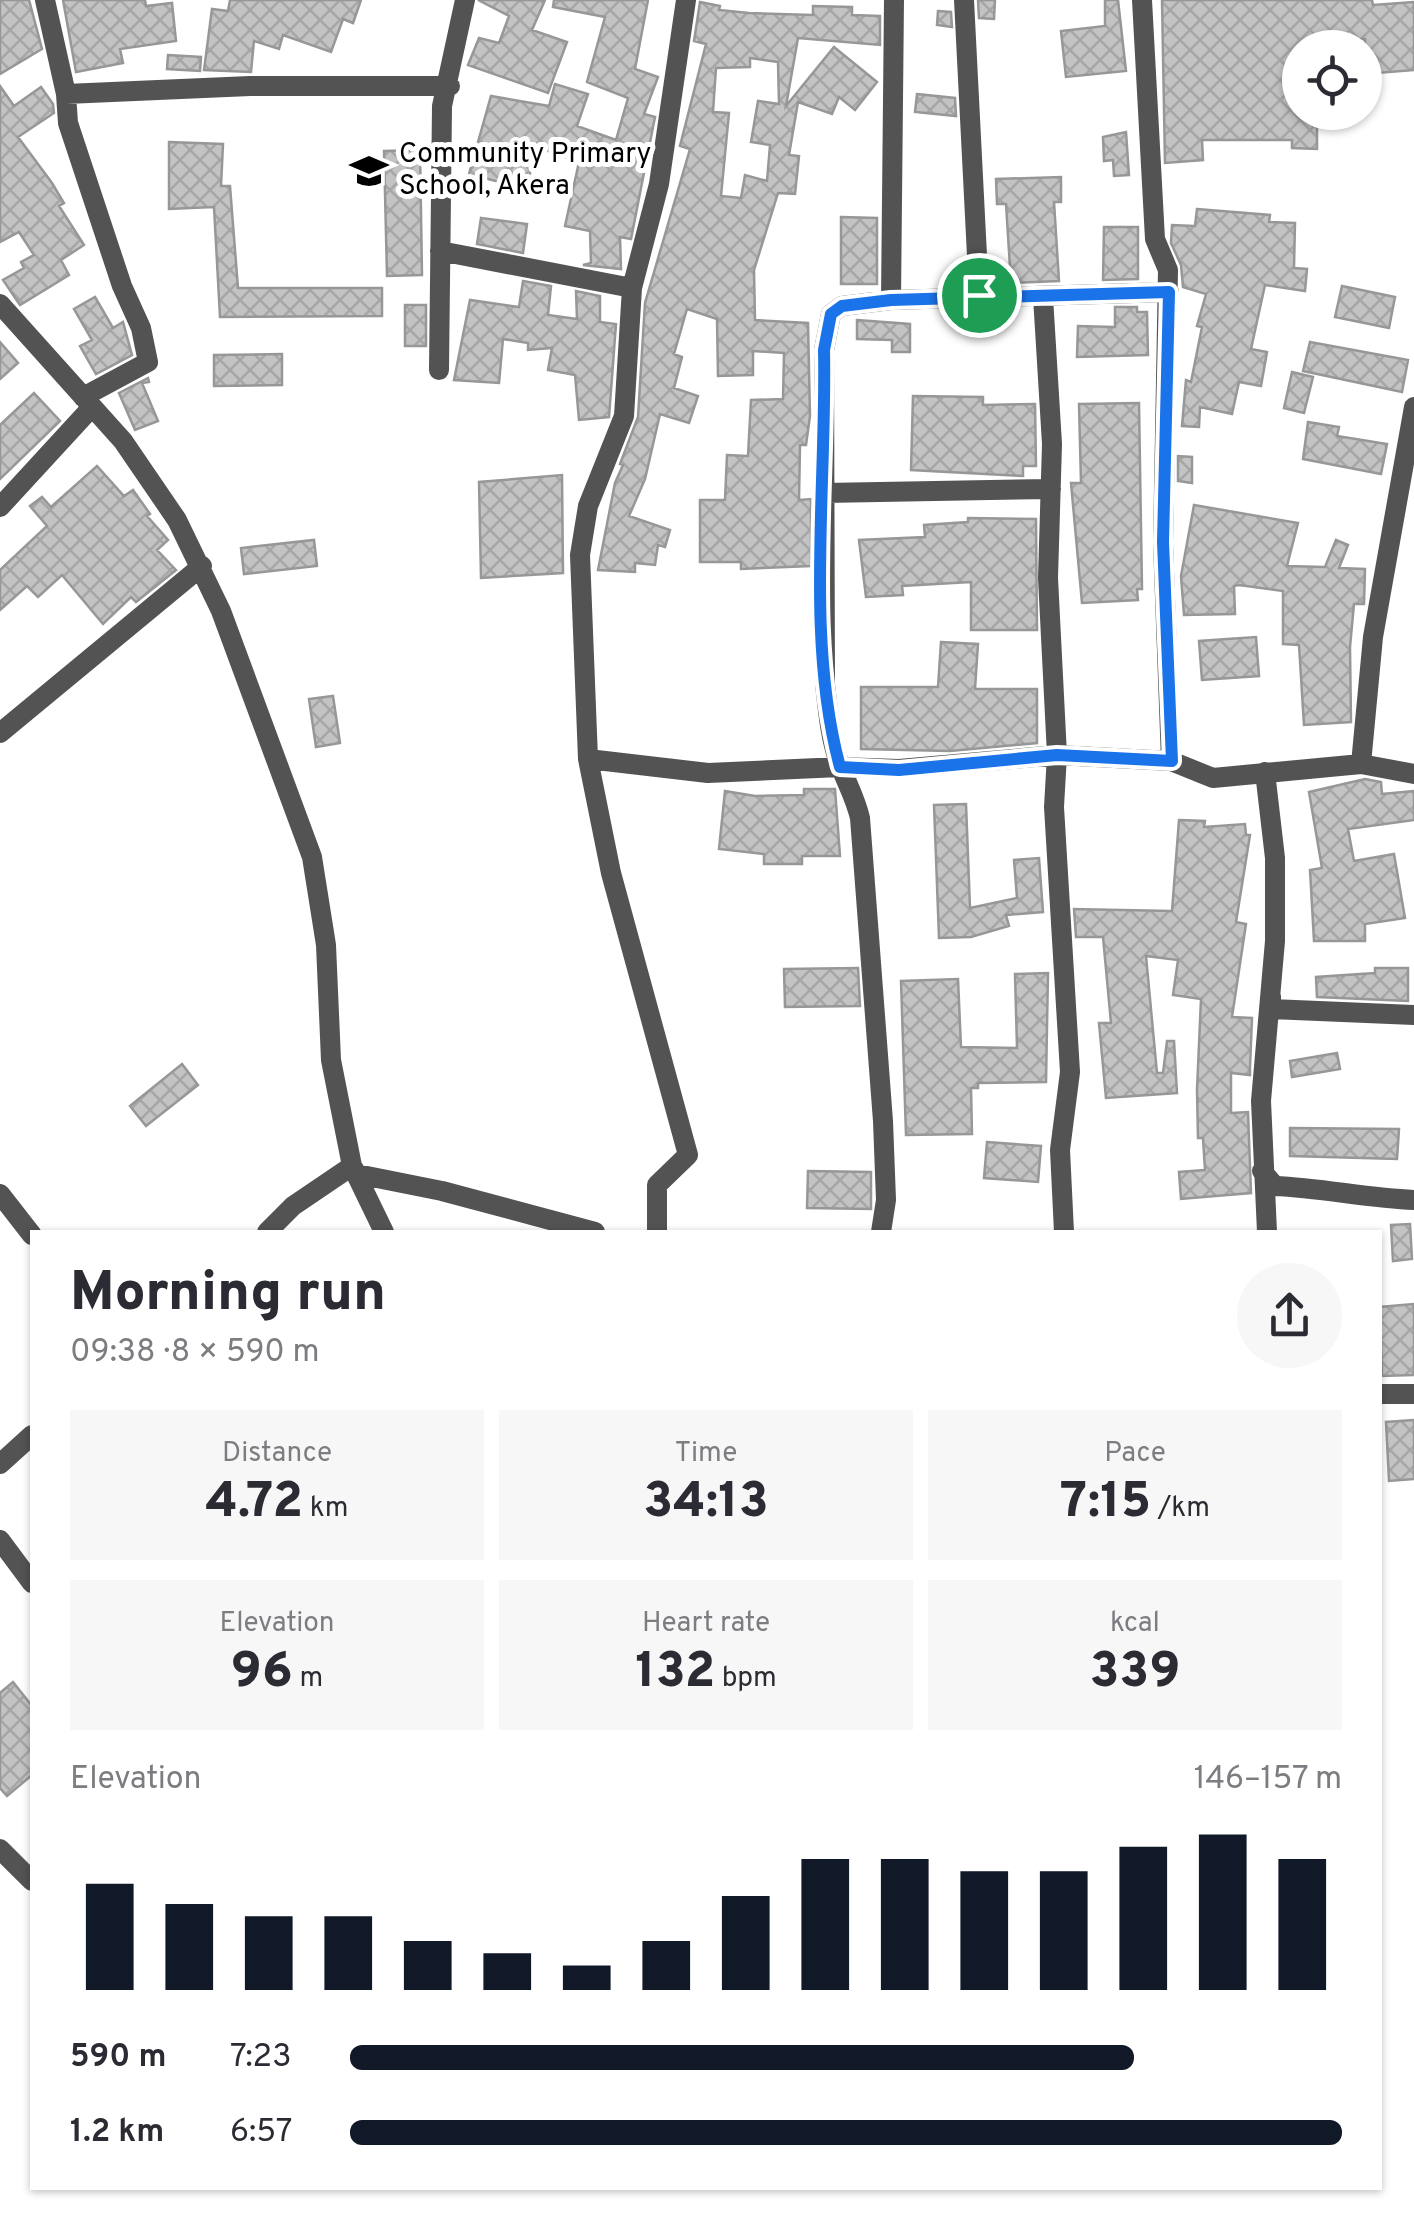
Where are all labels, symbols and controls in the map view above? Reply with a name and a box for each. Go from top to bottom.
map controls [1282,30,1382,130]
button: locate [1282,30,1382,130]
place label: Community Primary School, Akera [399,137,651,205]
school or university icon: Community Primary School, Akera [348,150,390,192]
pin [937,253,1022,338]
icon: arrive [952,268,1007,323]
text: Morning run [70,1260,386,1330]
button: share [1237,1263,1342,1368]
text: 09:38 · 8 × 590 m [70,1333,320,1373]
text: Distance [222,1436,332,1472]
text: Time [675,1436,737,1472]
text: Pace [1104,1436,1166,1472]
text: 4.72 [205,1472,303,1535]
text: 34:13 [643,1472,769,1535]
text: 7:15 [1060,1472,1151,1535]
text: km [303,1491,349,1527]
text: /km [1151,1491,1210,1527]
text: Elevation [219,1606,335,1642]
text: Heart rate [642,1606,770,1642]
text: kcal [1110,1606,1160,1642]
text: 96 [231,1642,293,1705]
text: 132 [635,1642,715,1705]
text: 339 [1089,1642,1181,1705]
text: m [293,1661,323,1697]
text: bpm [715,1661,777,1697]
text: Elevation [70,1760,202,1800]
text: 146–157 m [1194,1760,1342,1800]
text: 590 m [70,2038,166,2078]
text: 7:23 [230,2038,291,2078]
text: 1.2 km [70,2113,164,2153]
text: 6:57 [230,2113,293,2153]

